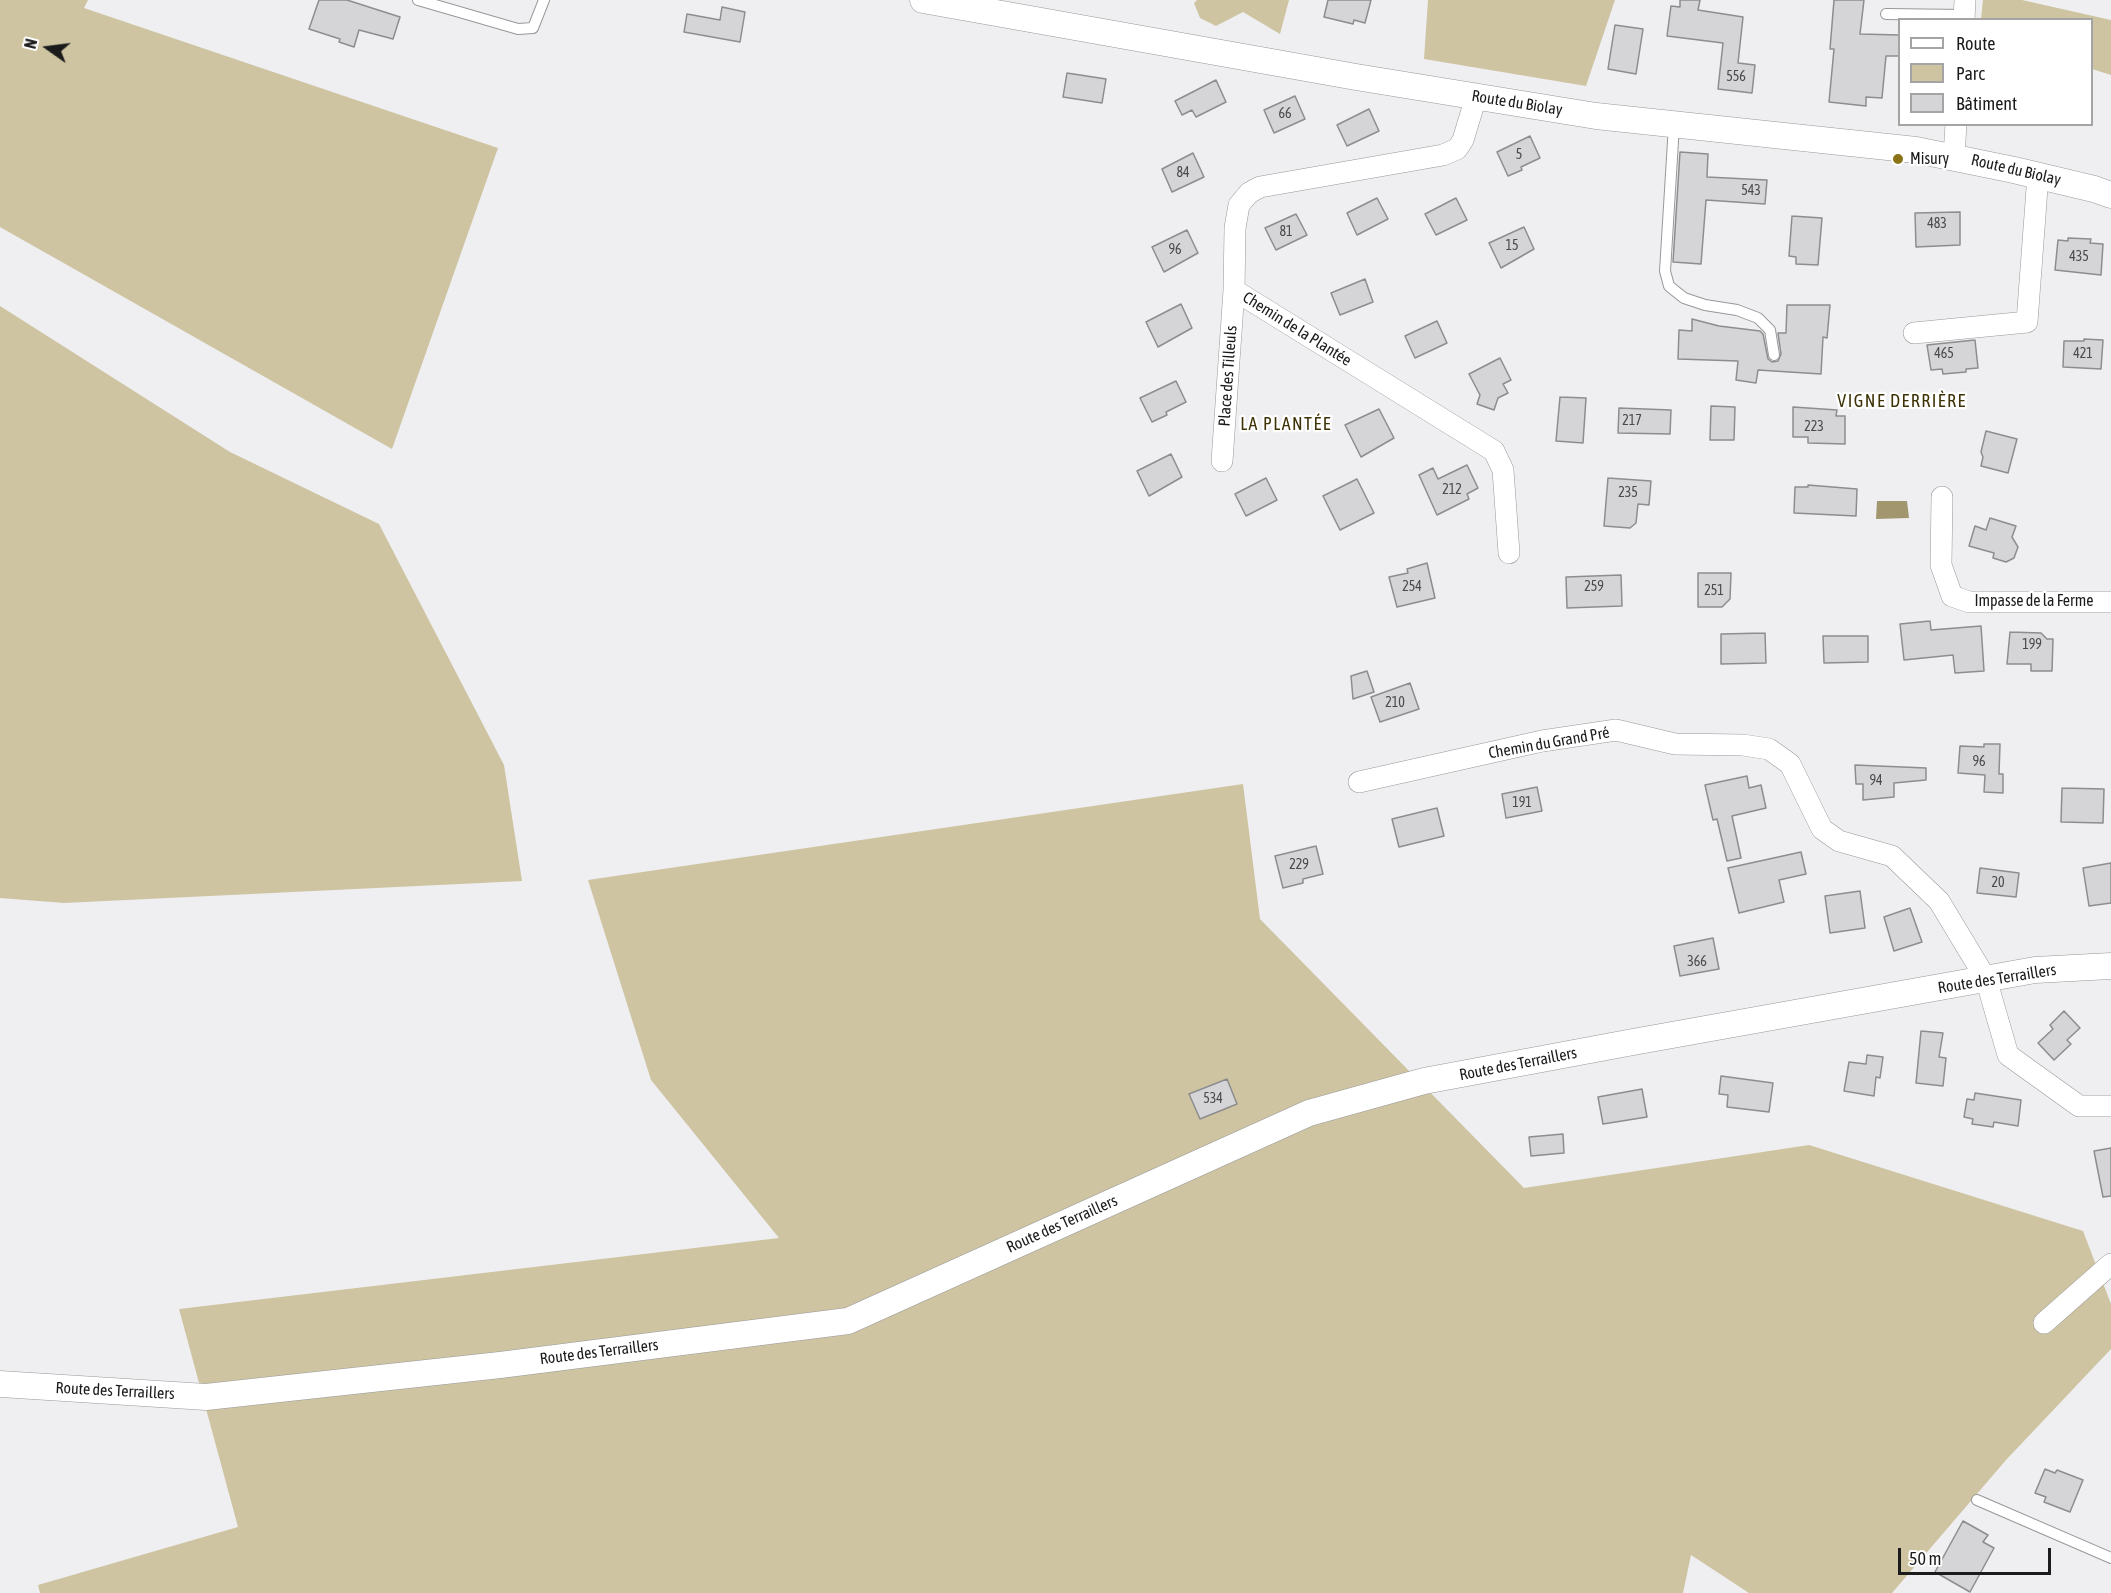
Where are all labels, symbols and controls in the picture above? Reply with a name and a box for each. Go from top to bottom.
north arrow [18,18,78,78]
legend [1898,18,2093,126]
text: Route [1956,33,1995,54]
text: N [21,37,40,50]
text: Parc [1956,63,1985,84]
house number: 556 [1726,69,1746,85]
street label: Route du Biolay [1470,86,1564,120]
text: Bâtiment [1956,93,2017,114]
house number: 66 [1278,106,1292,122]
house number: 5 [1516,147,1522,163]
place label: Misury [1910,149,1949,169]
street label: Route du Biolay [1969,150,2063,190]
marker: Misury [1891,152,1905,166]
house number: 84 [1176,165,1190,181]
house number: 543 [1741,183,1761,199]
house number: 483 [1927,216,1947,232]
house number: 81 [1279,224,1293,240]
house number: 15 [1505,238,1519,254]
house number: 96 [1168,242,1182,258]
house number: 435 [2069,249,2089,265]
street label: Chemin de la Plantée [1239,288,1355,370]
street label: Place des Tilleuls [1215,325,1241,427]
house number: 465 [1934,346,1954,362]
house number: 421 [2073,346,2093,362]
district label: VIGNE DERRIÈRE [1837,390,1967,412]
district label: LA PLANTÉE [1240,413,1332,435]
house number: 217 [1622,413,1642,429]
house number: 223 [1804,419,1824,435]
house number: 212 [1442,482,1462,498]
house number: 235 [1618,485,1638,501]
house number: 254 [1402,579,1422,595]
house number: 259 [1584,579,1604,595]
house number: 251 [1704,583,1724,599]
street label: Impasse de la Ferme [1974,591,2094,611]
house number: 199 [2022,637,2042,653]
house number: 210 [1385,695,1405,711]
street label: Chemin du Grand Pré [1487,723,1611,763]
house number: 96 [1972,754,1986,770]
house number: 94 [1869,773,1883,789]
house number: 191 [1512,795,1532,811]
house number: 229 [1289,857,1309,873]
house number: 20 [1991,875,2005,891]
house number: 366 [1687,954,1707,970]
street label: Route des Terraillers [1937,960,2057,998]
street label: Route des Terraillers [1458,1043,1578,1085]
house number: 534 [1203,1091,1223,1107]
street label: Route des Terraillers [1004,1191,1120,1257]
street label: Route des Terraillers [539,1335,659,1369]
street label: Route des Terraillers [55,1378,175,1404]
scale bar [1901,1536,2054,1574]
text: 50 m [1909,1548,1941,1569]

